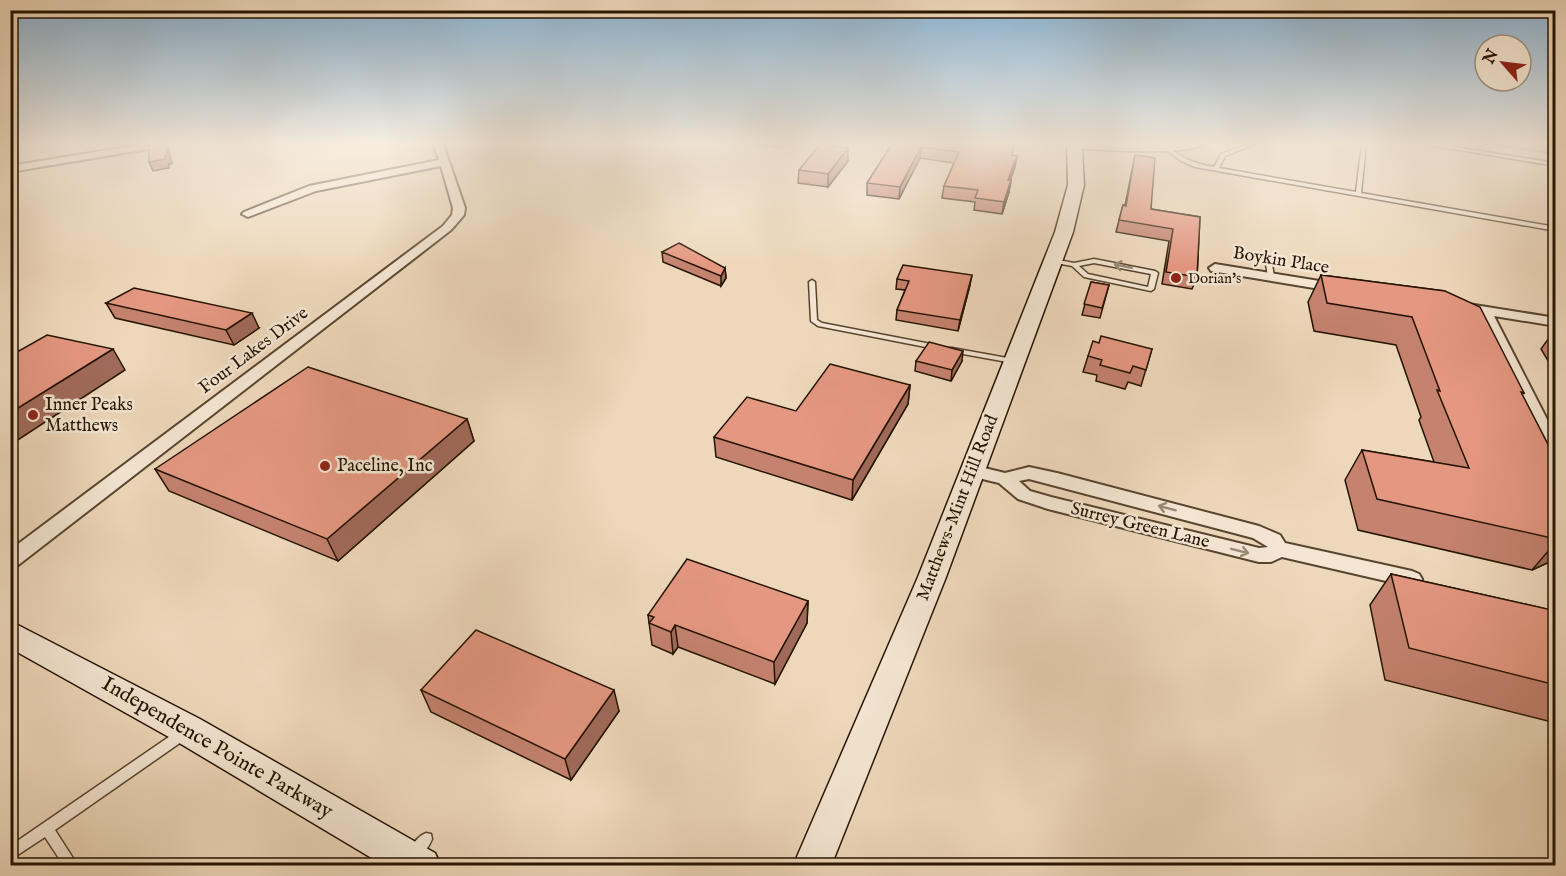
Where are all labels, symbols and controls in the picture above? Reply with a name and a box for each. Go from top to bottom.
north arrow [1473,33,1533,93]
text: N [1479,46,1504,69]
street label: Boykin Place [1231,242,1331,280]
one-way arrow [1114,261,1133,272]
place label: Dorian's [1188,269,1241,288]
marker: Dorian's [1169,271,1183,285]
street label: Four Lakes Drive [195,302,313,400]
place label: Inner Peaks Matthews [45,394,133,438]
marker: Inner Peaks Matthews [26,408,40,422]
street label: Matthews-Mint Hill Road [912,411,1004,604]
place label: Paceline, Inc [337,455,433,478]
marker: Paceline, Inc [318,459,332,473]
street label: Surrey Green Lane [1068,498,1212,554]
one-way arrow [1158,502,1177,514]
one-way arrow [1230,545,1249,557]
street label: Independence Pointe Parkway [97,671,338,826]

